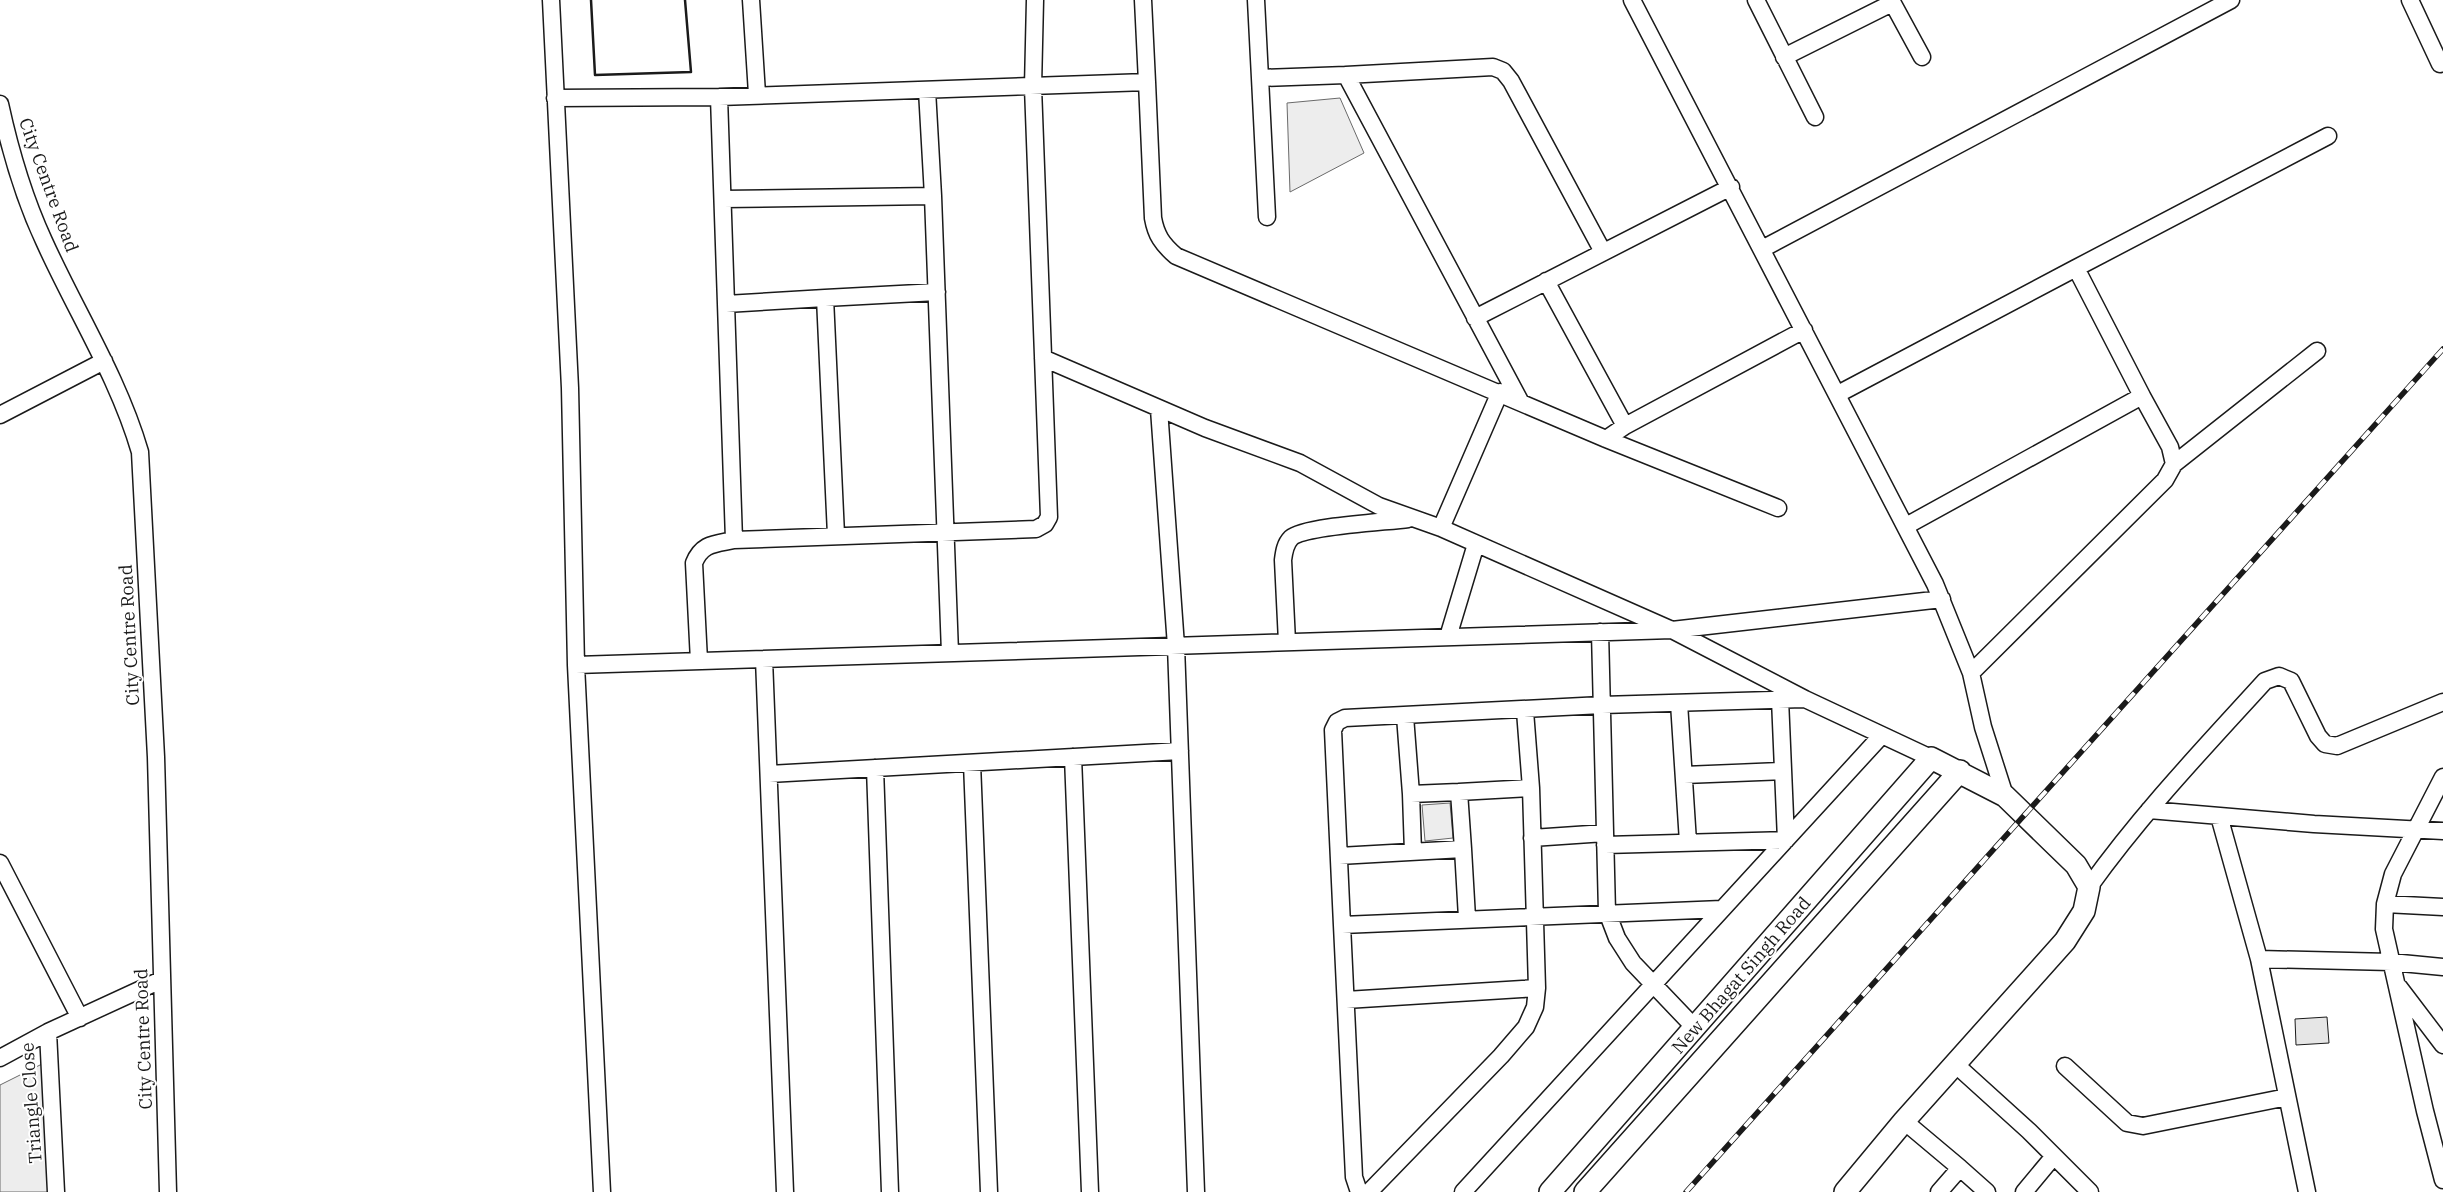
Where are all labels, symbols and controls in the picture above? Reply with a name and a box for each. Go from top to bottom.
street label: City Centre Road [14,115,84,255]
street label: City Centre Road [114,564,144,706]
street label: New Bhagat Singh Road [1667,892,1816,1058]
street label: City Centre Road [129,968,157,1110]
street label: Triangle Close [15,1042,47,1164]

